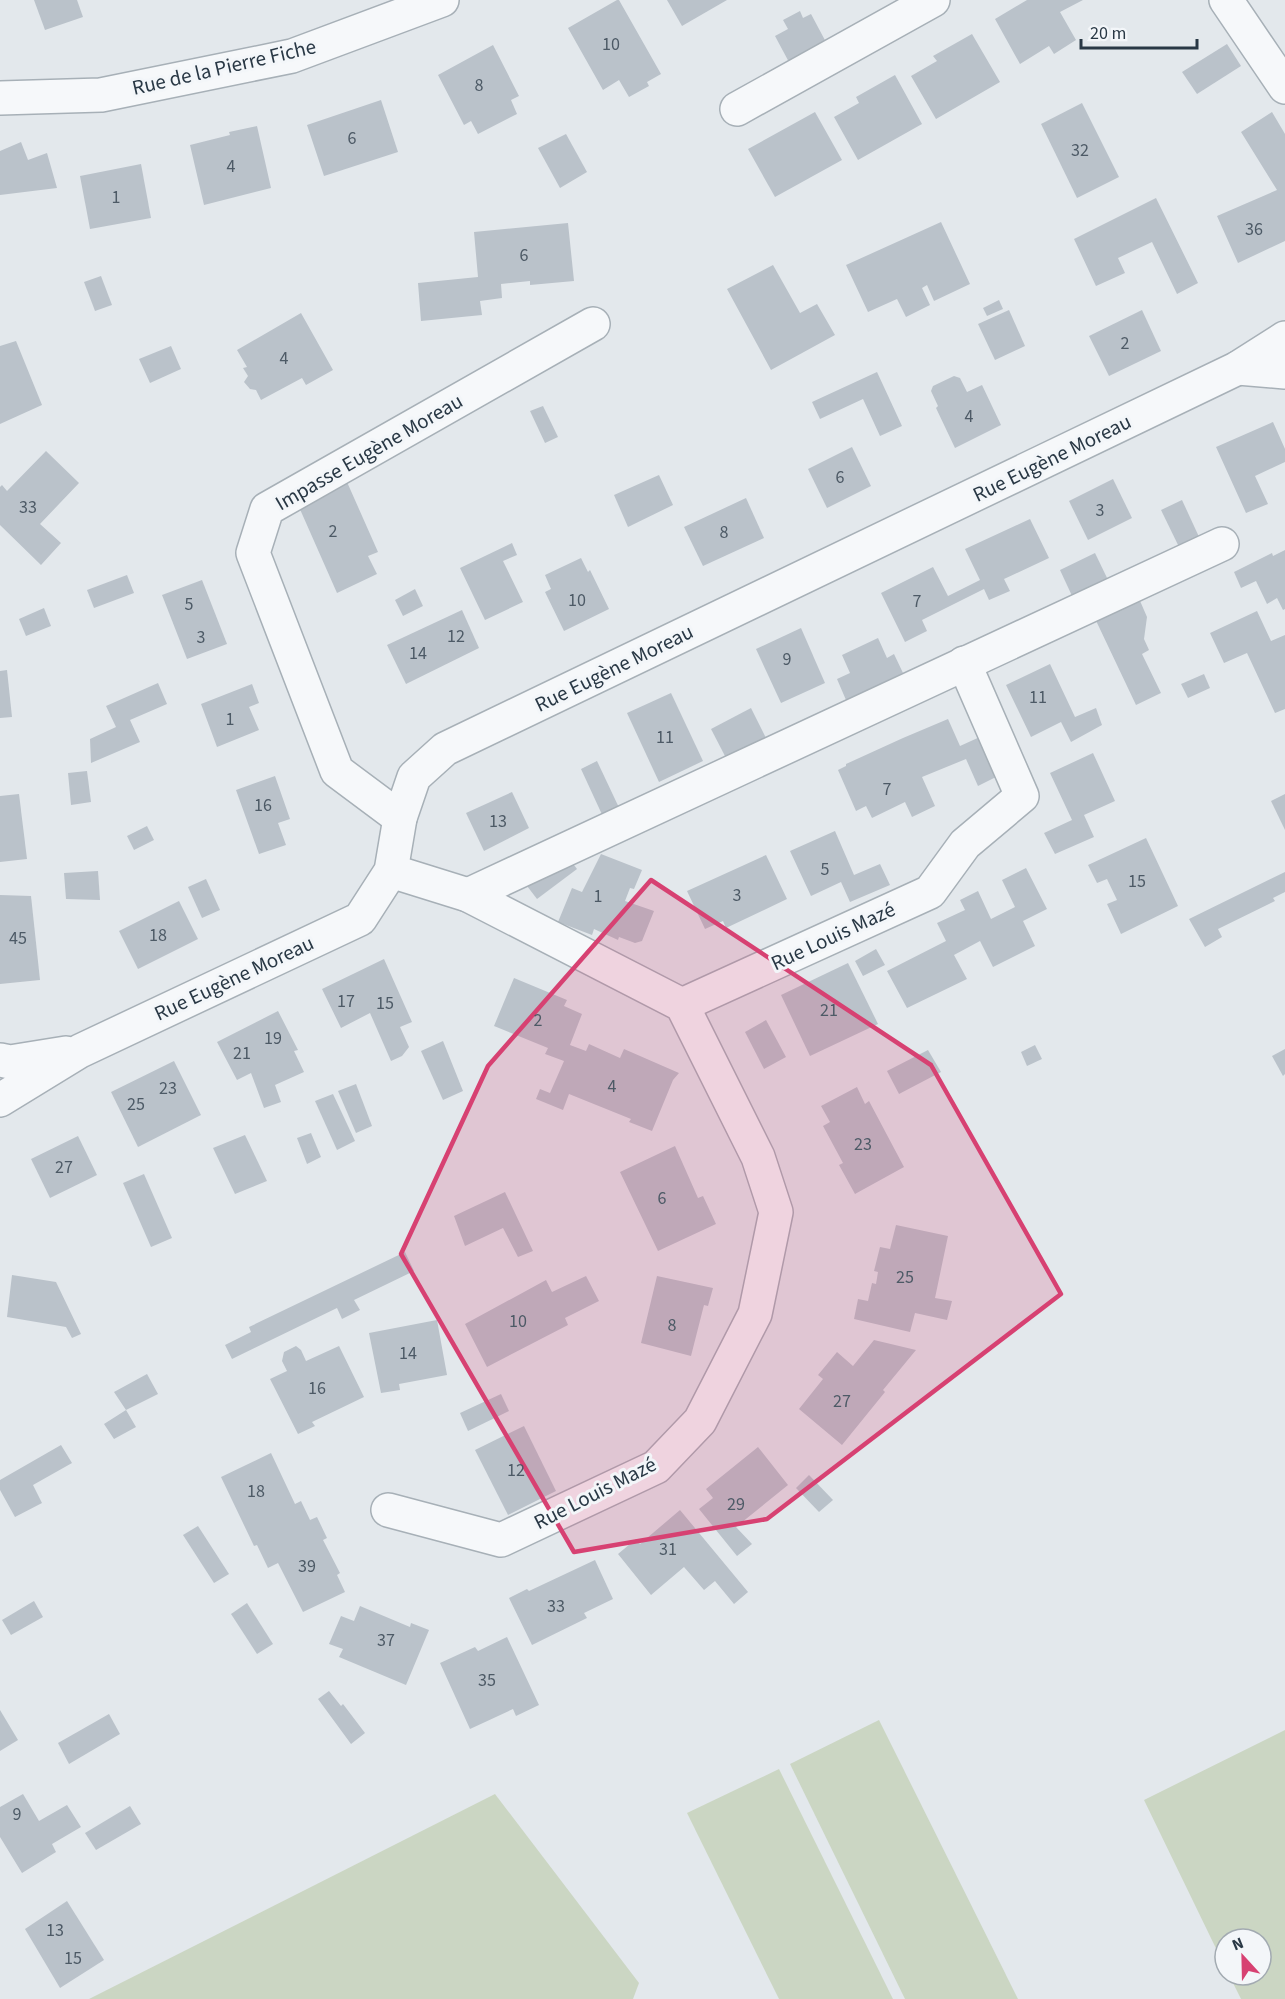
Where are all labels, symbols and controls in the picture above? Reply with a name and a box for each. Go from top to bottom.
scale bar [1081,12,1196,50]
text: 20 m [1090,21,1126,46]
street label: Rue de la Pierre Fiche [129,31,319,103]
house number: 10 [602,32,620,57]
house number: 8 [475,73,484,98]
house number: 6 [348,126,357,151]
house number: 32 [1071,138,1089,163]
house number: 4 [227,154,236,179]
house number: 1 [112,185,120,210]
house number: 36 [1245,217,1263,242]
house number: 6 [520,243,529,268]
house number: 2 [1121,331,1130,356]
house number: 4 [280,346,289,371]
street label: Impasse Eugène Moreau [270,386,468,518]
house number: 4 [965,404,974,429]
street label: Rue Eugène Moreau [968,407,1136,509]
house number: 6 [836,465,845,490]
house number: 33 [19,495,37,520]
house number: 3 [1096,498,1105,523]
house number: 2 [329,519,338,544]
house number: 8 [720,520,729,545]
house number: 10 [568,588,586,613]
house number: 7 [913,589,922,614]
house number: 5 [185,592,194,617]
street label: Rue Eugène Moreau [530,617,698,719]
house number: 12 [447,624,465,649]
house number: 3 [197,625,206,650]
house number: 14 [409,641,427,666]
house number: 9 [783,647,792,672]
house number: 11 [1029,685,1047,710]
house number: 1 [226,707,234,732]
house number: 11 [656,725,674,750]
house number: 7 [883,777,892,802]
house number: 16 [254,793,272,818]
house number: 13 [489,809,507,834]
house number: 5 [821,857,830,882]
house number: 15 [1128,869,1146,894]
house number: 3 [733,883,742,908]
house number: 1 [594,884,602,909]
street label: Rue Louis Mazé [766,894,900,978]
house number: 18 [149,923,167,948]
house number: 45 [9,926,27,951]
street label: Rue Eugène Moreau [149,928,319,1028]
house number: 17 [337,989,355,1014]
house number: 15 [376,991,394,1016]
house number: 21 [820,998,838,1023]
house number: 2 [534,1008,543,1033]
house number: 19 [264,1026,282,1051]
house number: 21 [233,1041,251,1066]
house number: 4 [608,1074,617,1099]
house number: 23 [159,1076,177,1101]
house number: 25 [127,1092,145,1117]
house number: 23 [854,1132,872,1157]
house number: 27 [55,1155,73,1180]
house number: 6 [658,1186,667,1211]
house number: 25 [896,1265,914,1290]
house number: 10 [509,1309,527,1334]
house number: 8 [668,1313,677,1338]
house number: 14 [399,1341,417,1366]
house number: 16 [308,1376,326,1401]
house number: 27 [833,1389,851,1414]
street label: Rue Louis Mazé [529,1449,661,1537]
house number: 12 [507,1458,525,1483]
house number: 18 [247,1479,265,1504]
house number: 29 [727,1492,745,1517]
house number: 31 [659,1537,677,1562]
house number: 39 [298,1554,316,1579]
house number: 33 [547,1594,565,1619]
house number: 37 [377,1628,395,1653]
house number: 35 [478,1668,496,1693]
house number: 9 [13,1802,22,1827]
house number: 13 [46,1918,64,1943]
north arrow [1213,1927,1273,1987]
text: N [1229,1932,1247,1956]
house number: 15 [64,1946,82,1971]

